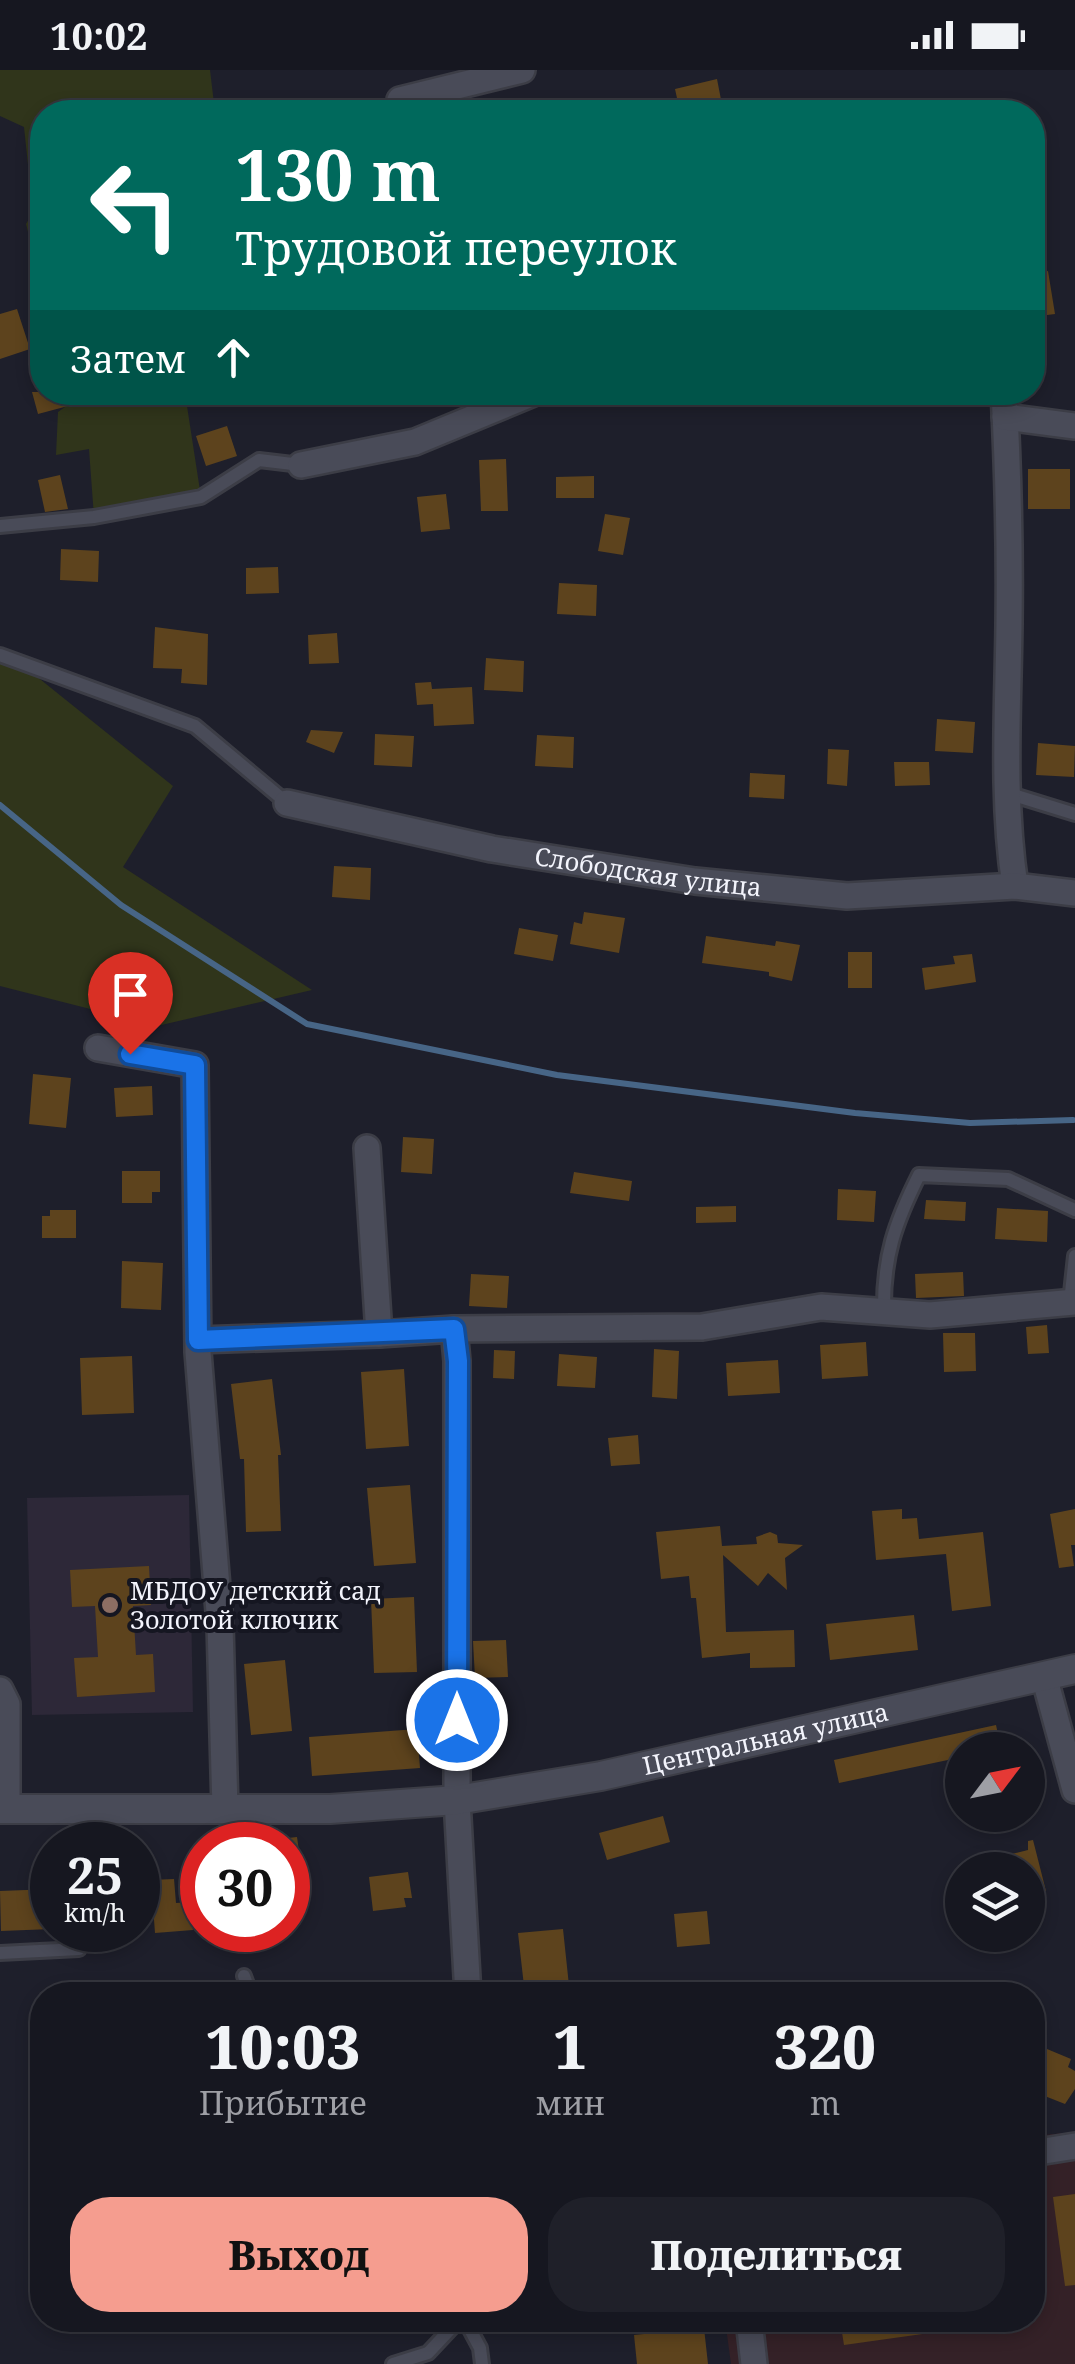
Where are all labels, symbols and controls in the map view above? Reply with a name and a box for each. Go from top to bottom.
text: 10:02 [50,9,147,61]
text: 130 m [235,126,441,222]
icon: left [70,140,200,270]
text: Трудовой переулок [235,217,676,278]
icon: ahead [206,330,261,385]
text: Затем [70,332,186,384]
street label: Слободская улица [532,838,763,903]
pin [88,952,173,1055]
icon: arrive [103,967,158,1022]
place label: МБДОУ детский сад Золотой ключик [130,1573,381,1636]
marker: МБДОУ детский сад Золотой ключик [99,1594,121,1616]
position arrow [405,1668,509,1772]
street label: Центральная улица [639,1694,892,1782]
north arrow [945,1732,1045,1832]
map controls [945,1732,1045,1952]
speed limit sign: 30 [180,1822,310,1952]
text: 25 [67,1841,123,1909]
button: layers [945,1852,1045,1952]
text: km/h [64,1895,126,1929]
text: 10:03 [205,2005,360,2087]
text: 1 [553,2005,587,2087]
text: 320 [774,2005,876,2087]
text: Прибытие [199,2081,367,2124]
text: мин [536,2081,605,2124]
text: m [810,2081,840,2124]
button: Выход [70,2197,528,2312]
button: Поделиться [548,2197,1005,2312]

